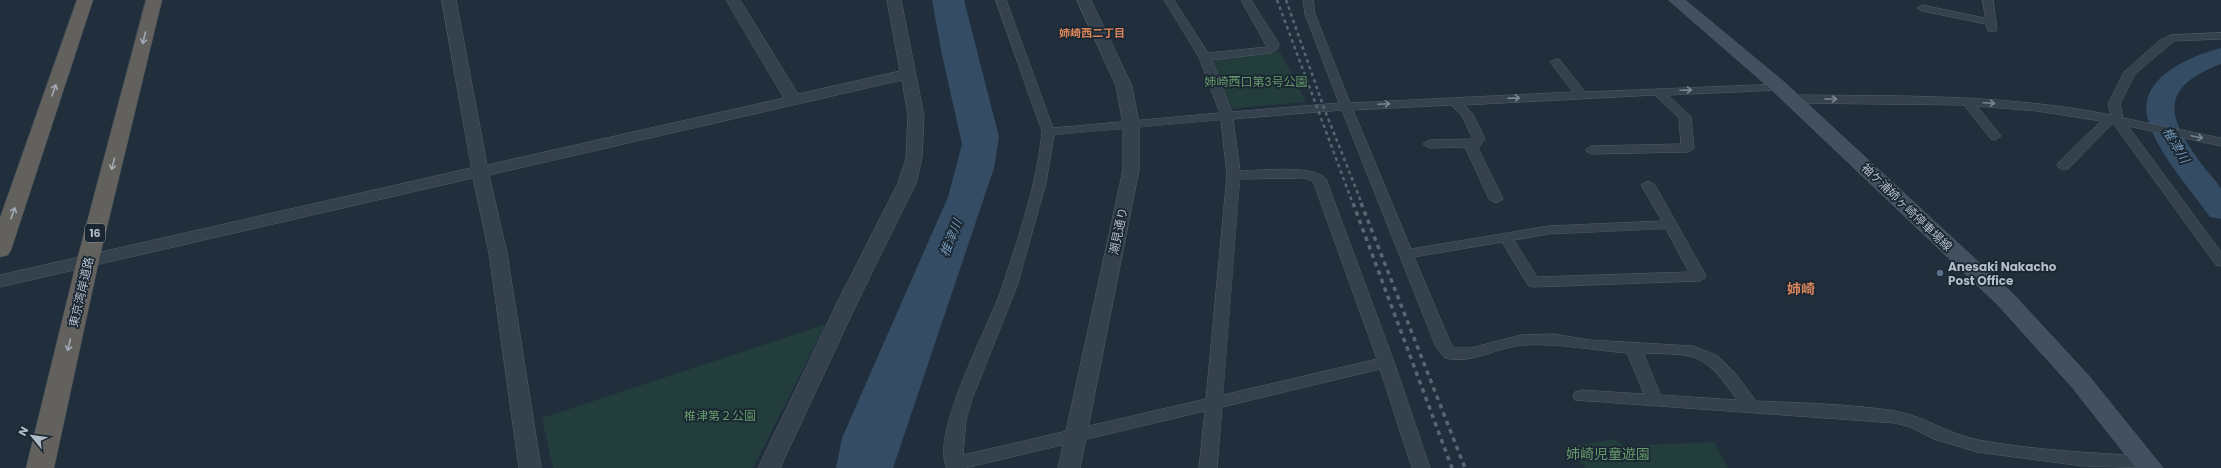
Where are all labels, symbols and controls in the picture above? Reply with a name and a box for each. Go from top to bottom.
district label: 姉崎西二丁目 [1059,25,1125,41]
one-way arrow [140,31,148,44]
park label: 姉崎西口第3号公園 [1204,73,1308,90]
one-way arrow [51,84,59,96]
one-way arrow [1679,86,1692,94]
one-way arrow [1507,95,1520,102]
one-way arrow [1824,95,1837,103]
one-way arrow [1982,100,1995,107]
one-way arrow [1377,101,1390,108]
water label: 椎津川 [2158,123,2195,168]
one-way arrow [2190,134,2203,142]
one-way arrow [108,157,116,170]
street label: 袖ケ浦姉ヶ崎停車場線 [1858,159,1956,255]
street label: 潮見通り [1105,206,1131,256]
one-way arrow [9,207,17,219]
water label: 椎津川 [935,215,968,260]
road number: 16 [85,224,105,242]
street label: 東京湾岸道路 [65,255,97,329]
place label: Anesaki Nakacho Post Office [1948,258,2057,289]
marker: Anesaki Nakacho Post Office [1935,268,1945,278]
district label: 姉崎 [1787,279,1815,299]
one-way arrow [64,338,72,351]
park label: 椎津第２公園 [684,407,756,424]
north arrow [12,416,52,456]
text: N [14,424,32,439]
park label: 姉崎児童遊園 [1566,444,1650,464]

